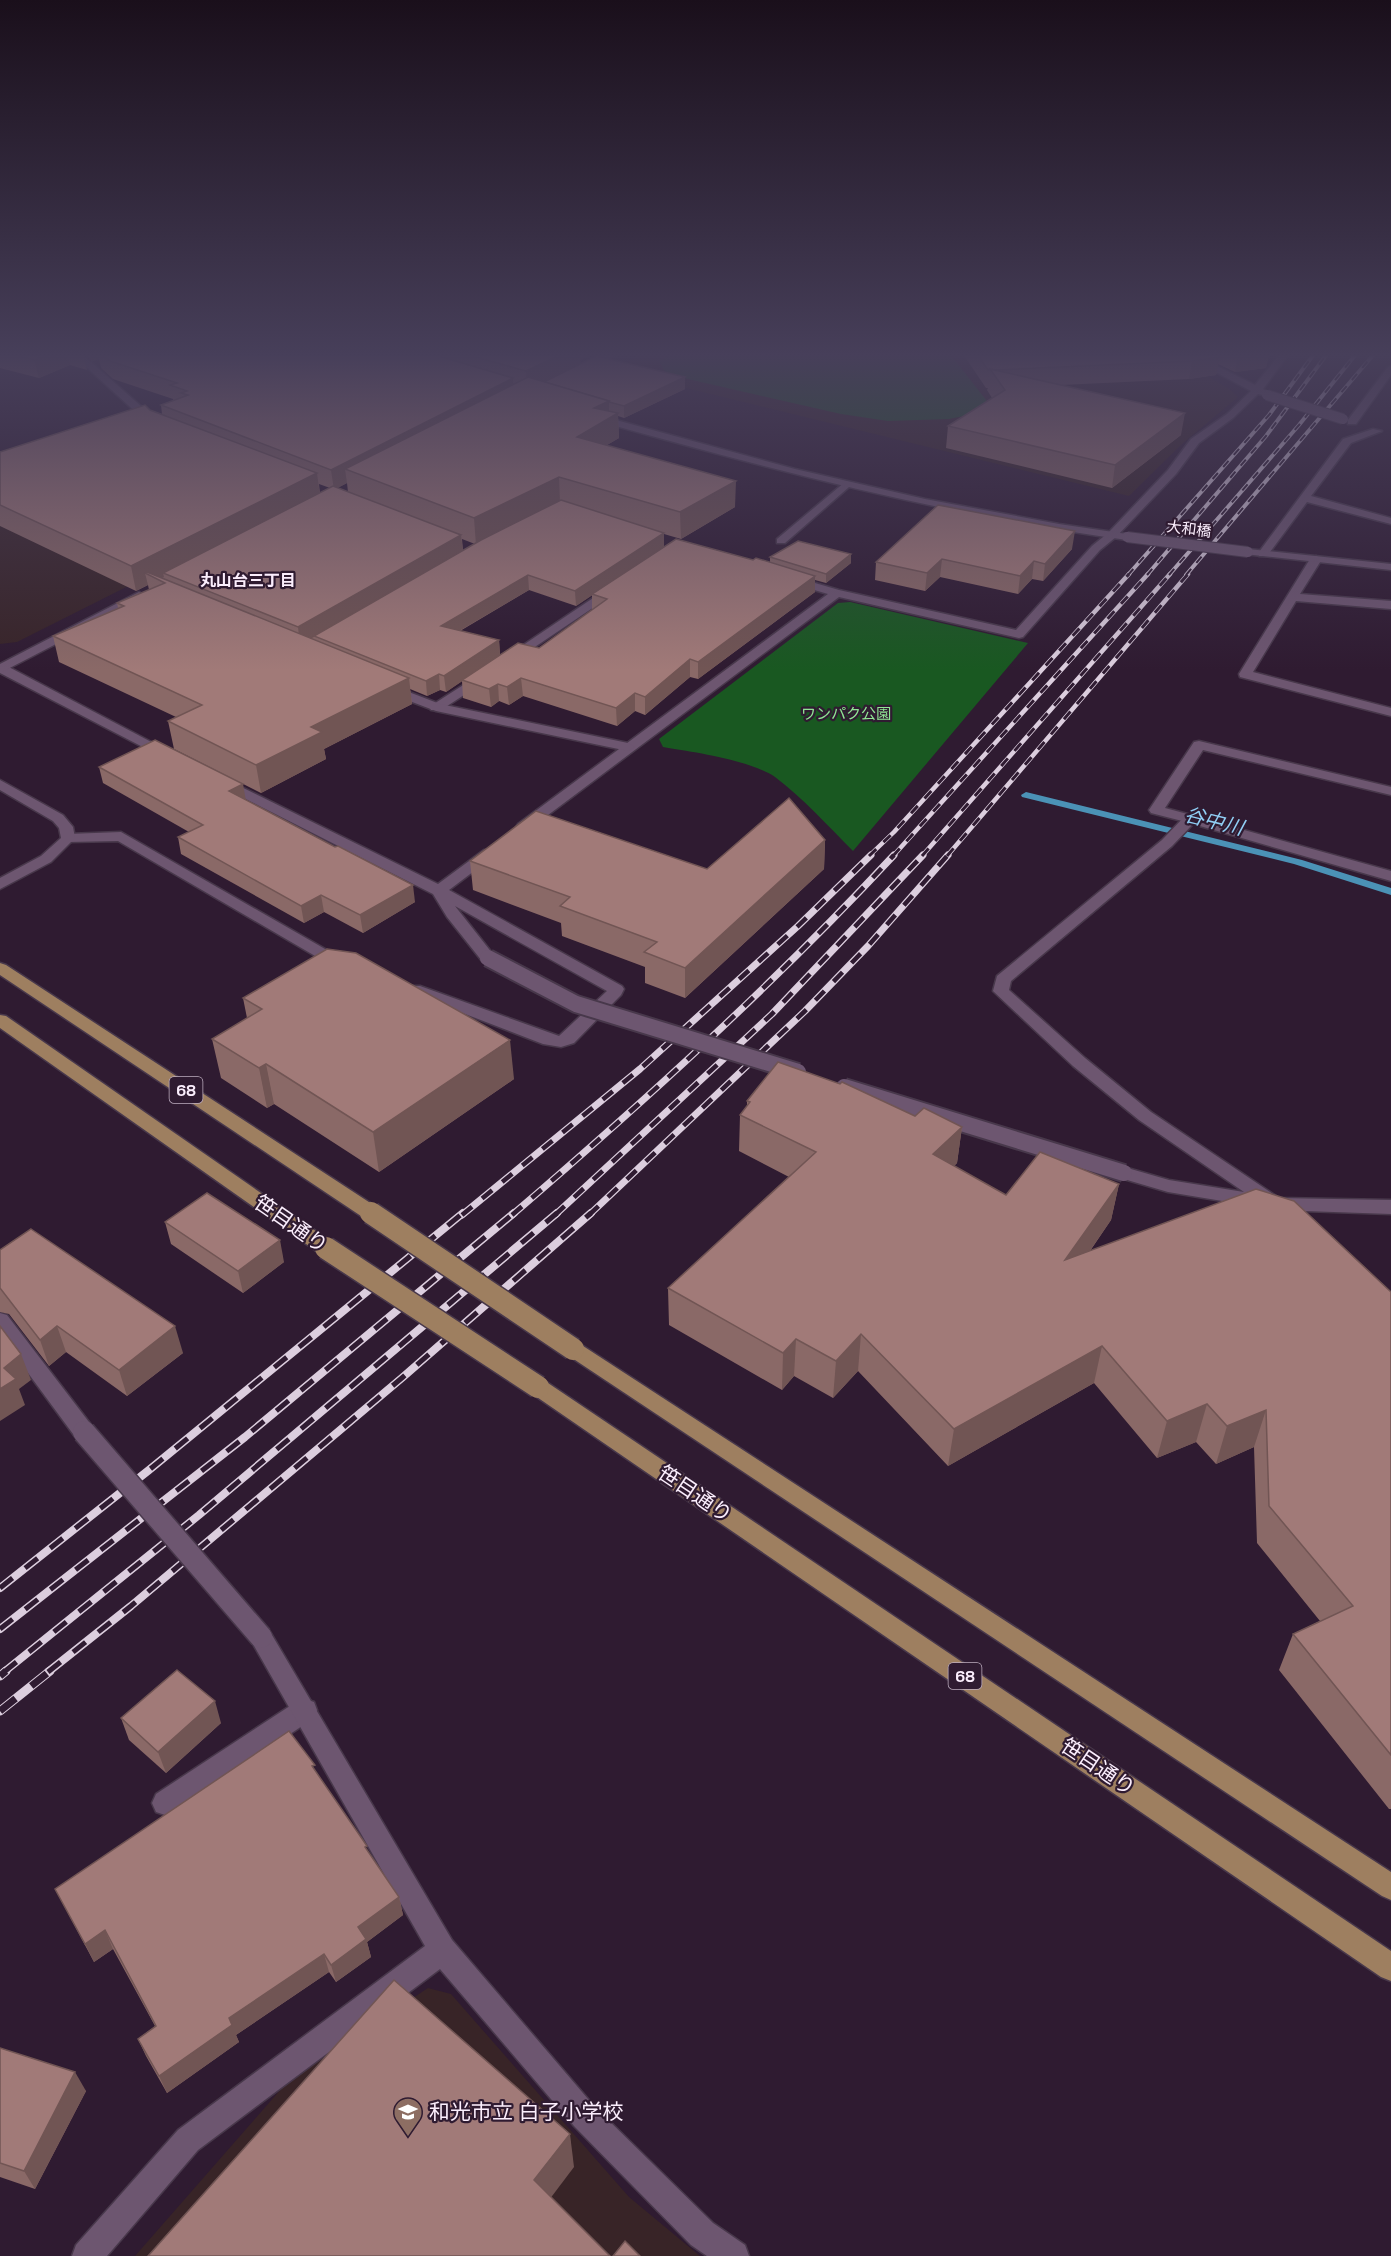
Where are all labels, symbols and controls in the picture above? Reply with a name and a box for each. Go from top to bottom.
street label: 大和橋 [1166,516,1213,541]
district label: 丸山台三丁目 [200,570,296,591]
park label: ワンパク公園 [801,704,891,723]
water label: 谷中川 [1182,801,1248,841]
road number: 68 [170,1077,202,1103]
street label: 笹目通り [249,1188,333,1259]
street label: 笹目通り [653,1459,738,1528]
road number: 68 [948,1663,982,1689]
street label: 笹目通り [1056,1732,1141,1801]
school or university icon: 和光市立 白子小学校 [392,2096,424,2138]
place label: 和光市立 白子小学校 [429,2098,623,2125]

